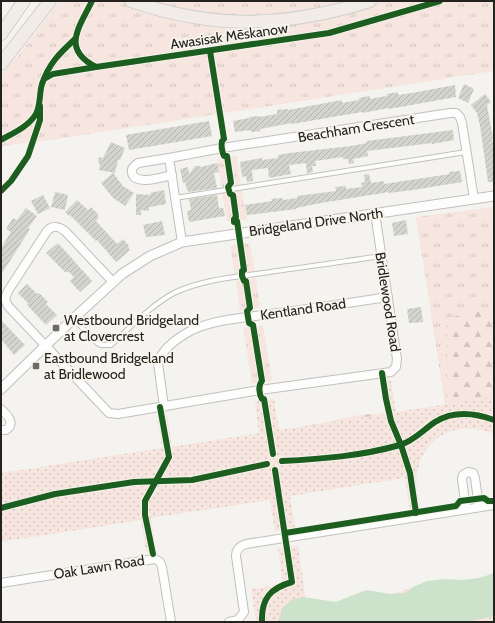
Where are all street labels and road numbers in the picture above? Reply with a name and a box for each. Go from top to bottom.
street label: Awasisak Mēskanow [169,19,289,53]
street label: Beachham Crescent [297,110,416,146]
street label: Bridgeland Drive North [248,204,384,240]
street label: Bridlewood Road [371,251,405,353]
street label: Kentland Road [259,294,347,324]
street label: Oak Lawn Road [52,551,146,583]

